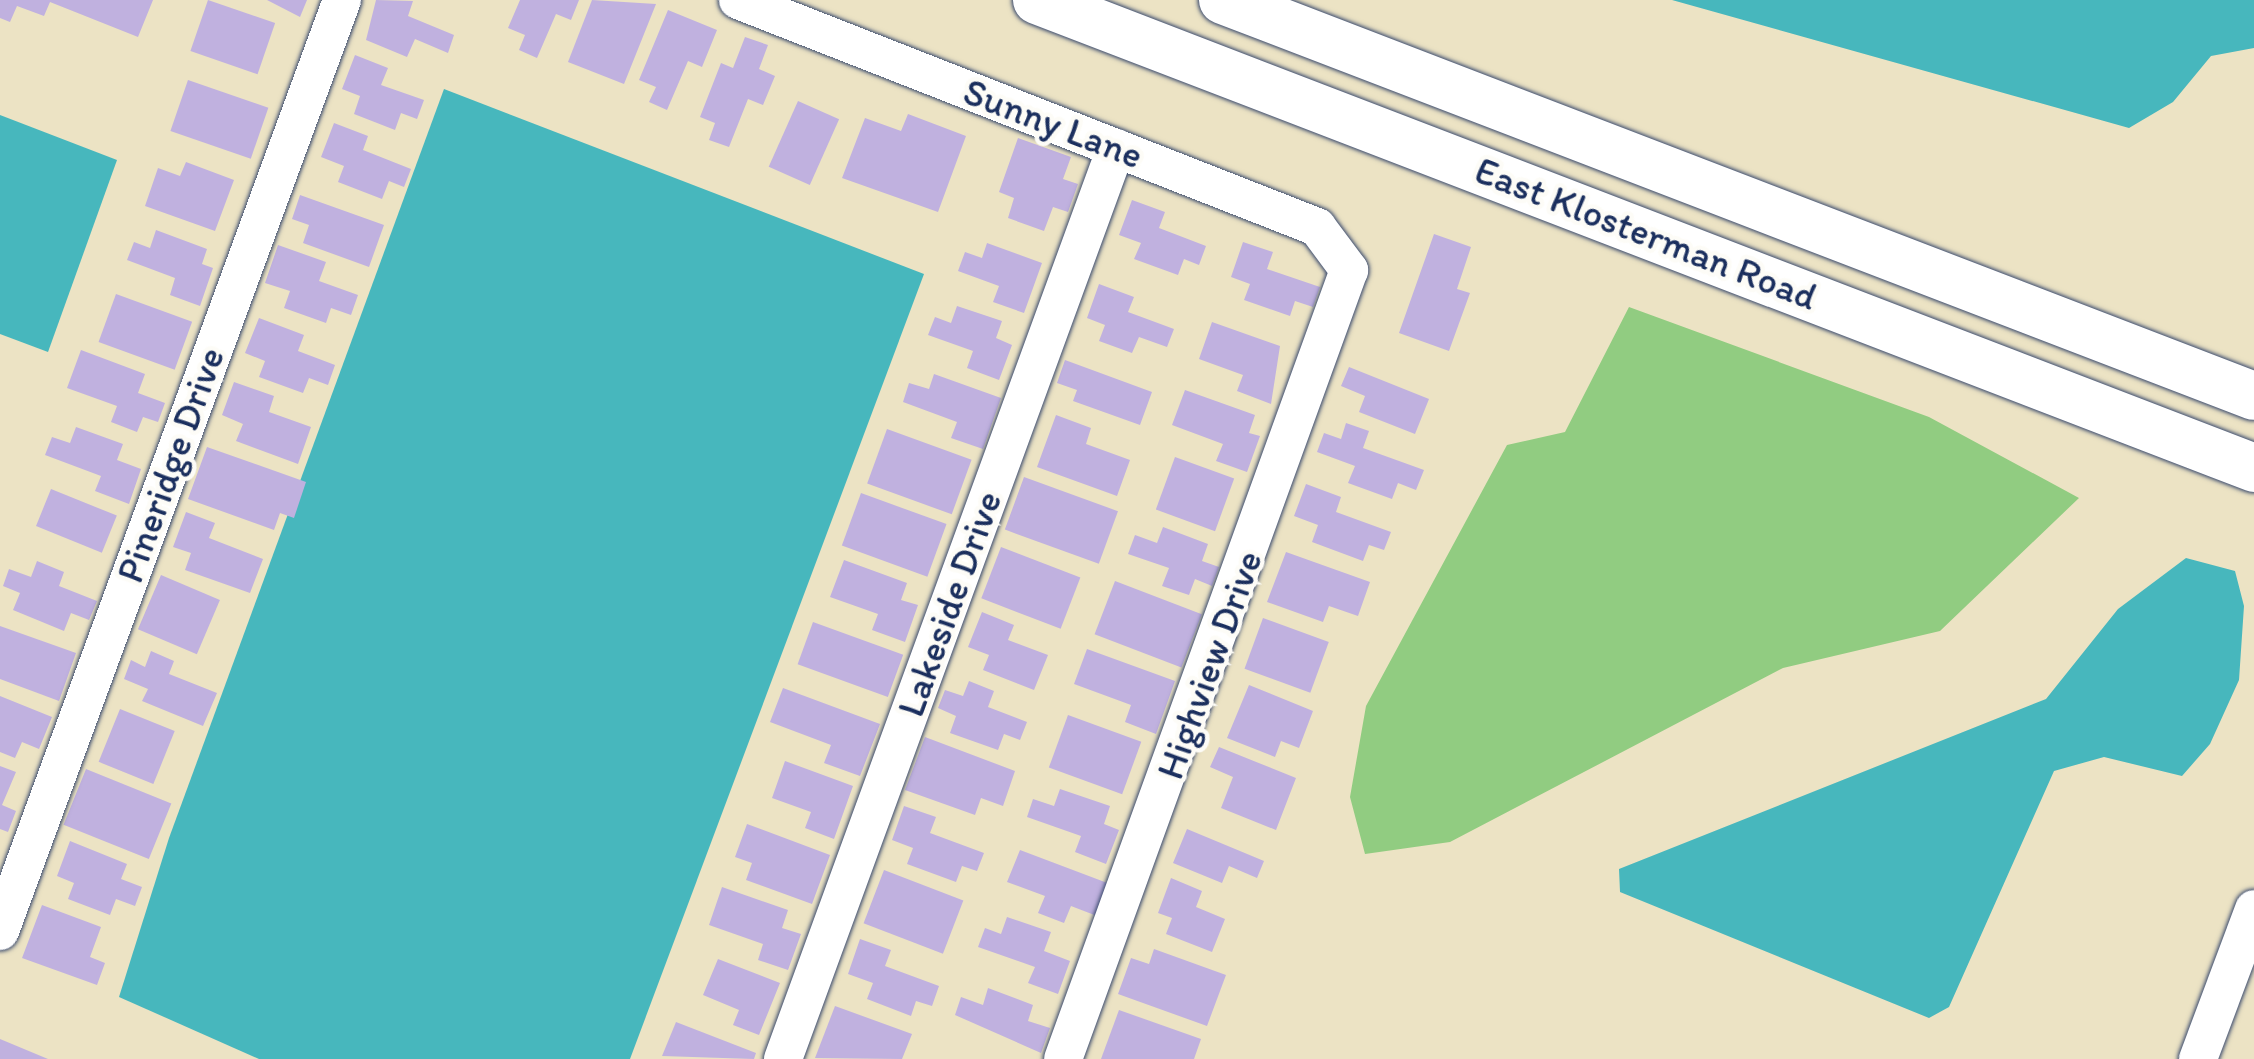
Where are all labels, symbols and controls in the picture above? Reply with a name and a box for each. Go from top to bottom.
street label: Sunny Lane [957,69,1149,179]
street label: East Klosterman Road [1469,148,1823,320]
street label: Pineridge Drive [107,341,235,589]
street label: Lakeside Drive [888,485,1012,723]
street label: Highview Drive [1147,544,1273,786]

